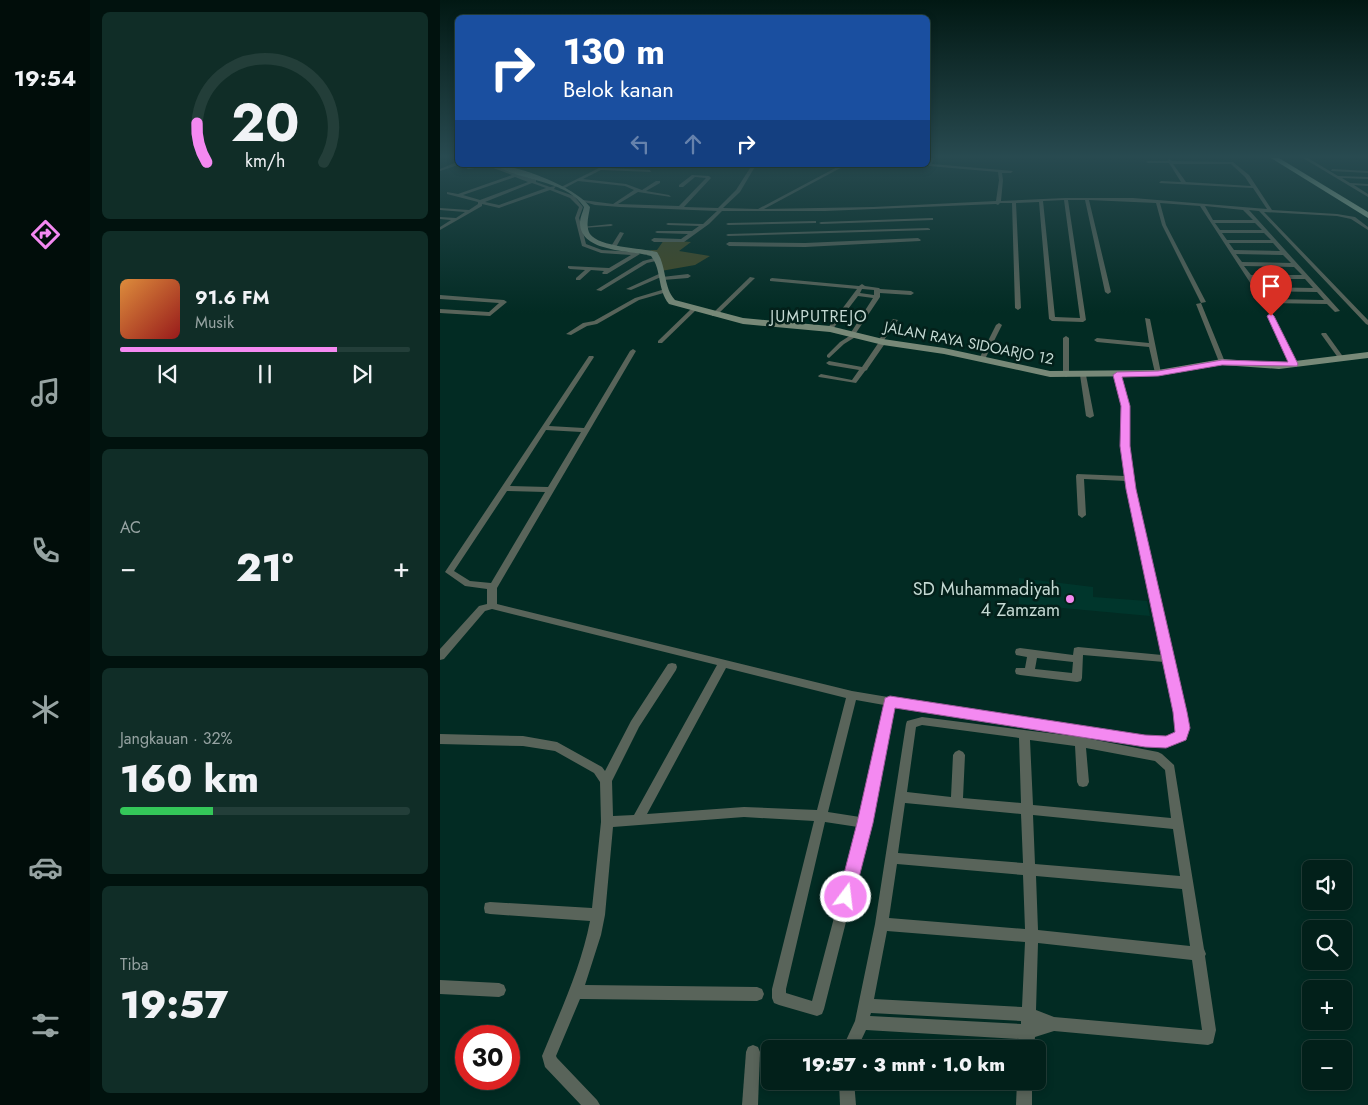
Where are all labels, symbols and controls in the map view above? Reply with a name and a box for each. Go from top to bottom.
text: 130 m [563,27,665,77]
icon: right [480,35,545,100]
text: 19:54 [14,62,76,94]
text: Belok kanan [563,73,674,105]
text: 20 [231,85,299,161]
icon: left [626,130,654,158]
icon: ahead [679,130,707,158]
icon: right [732,130,760,158]
text: km/h [245,148,285,174]
icon: directions [28,217,63,252]
pin [1250,265,1292,316]
icon: arrive [1257,272,1285,300]
text: 91.6 FM [195,284,269,311]
district label: JUMPUTREJO [768,305,868,328]
text: Musik [195,311,234,334]
street label: JALAN RAYA SIDOARJO 12 [880,315,1056,370]
icon: previous [154,360,182,388]
icon: pause [251,360,279,388]
icon: next [348,360,376,388]
icon: music [28,375,63,410]
text: AC [120,516,141,539]
icon: phone [28,533,63,568]
text: 21° [236,540,293,595]
text: − [120,547,137,588]
text: + [393,547,410,588]
place label: SD Muhammadiyah 4 Zamzam [913,576,1060,623]
marker: SD Muhammadiyah 4 Zamzam [1064,593,1076,605]
icon: climate [28,692,63,727]
text: Jangkauan · 32% [120,727,233,750]
text: 160 km [120,751,259,806]
icon: car [28,850,63,885]
map controls [1302,860,1352,1090]
button: sound [1302,860,1352,910]
position arrow [819,870,871,922]
button: search [1302,920,1352,970]
text: Tiba [120,953,148,976]
text: 19:57 [120,977,228,1032]
button: + [1302,980,1352,1030]
icon: filters [28,1008,63,1043]
speed limit sign: 30 [455,1025,520,1090]
button: − [1302,1040,1352,1090]
text: 19:57 · 3 mnt · 1.0 km [802,1051,1005,1078]

